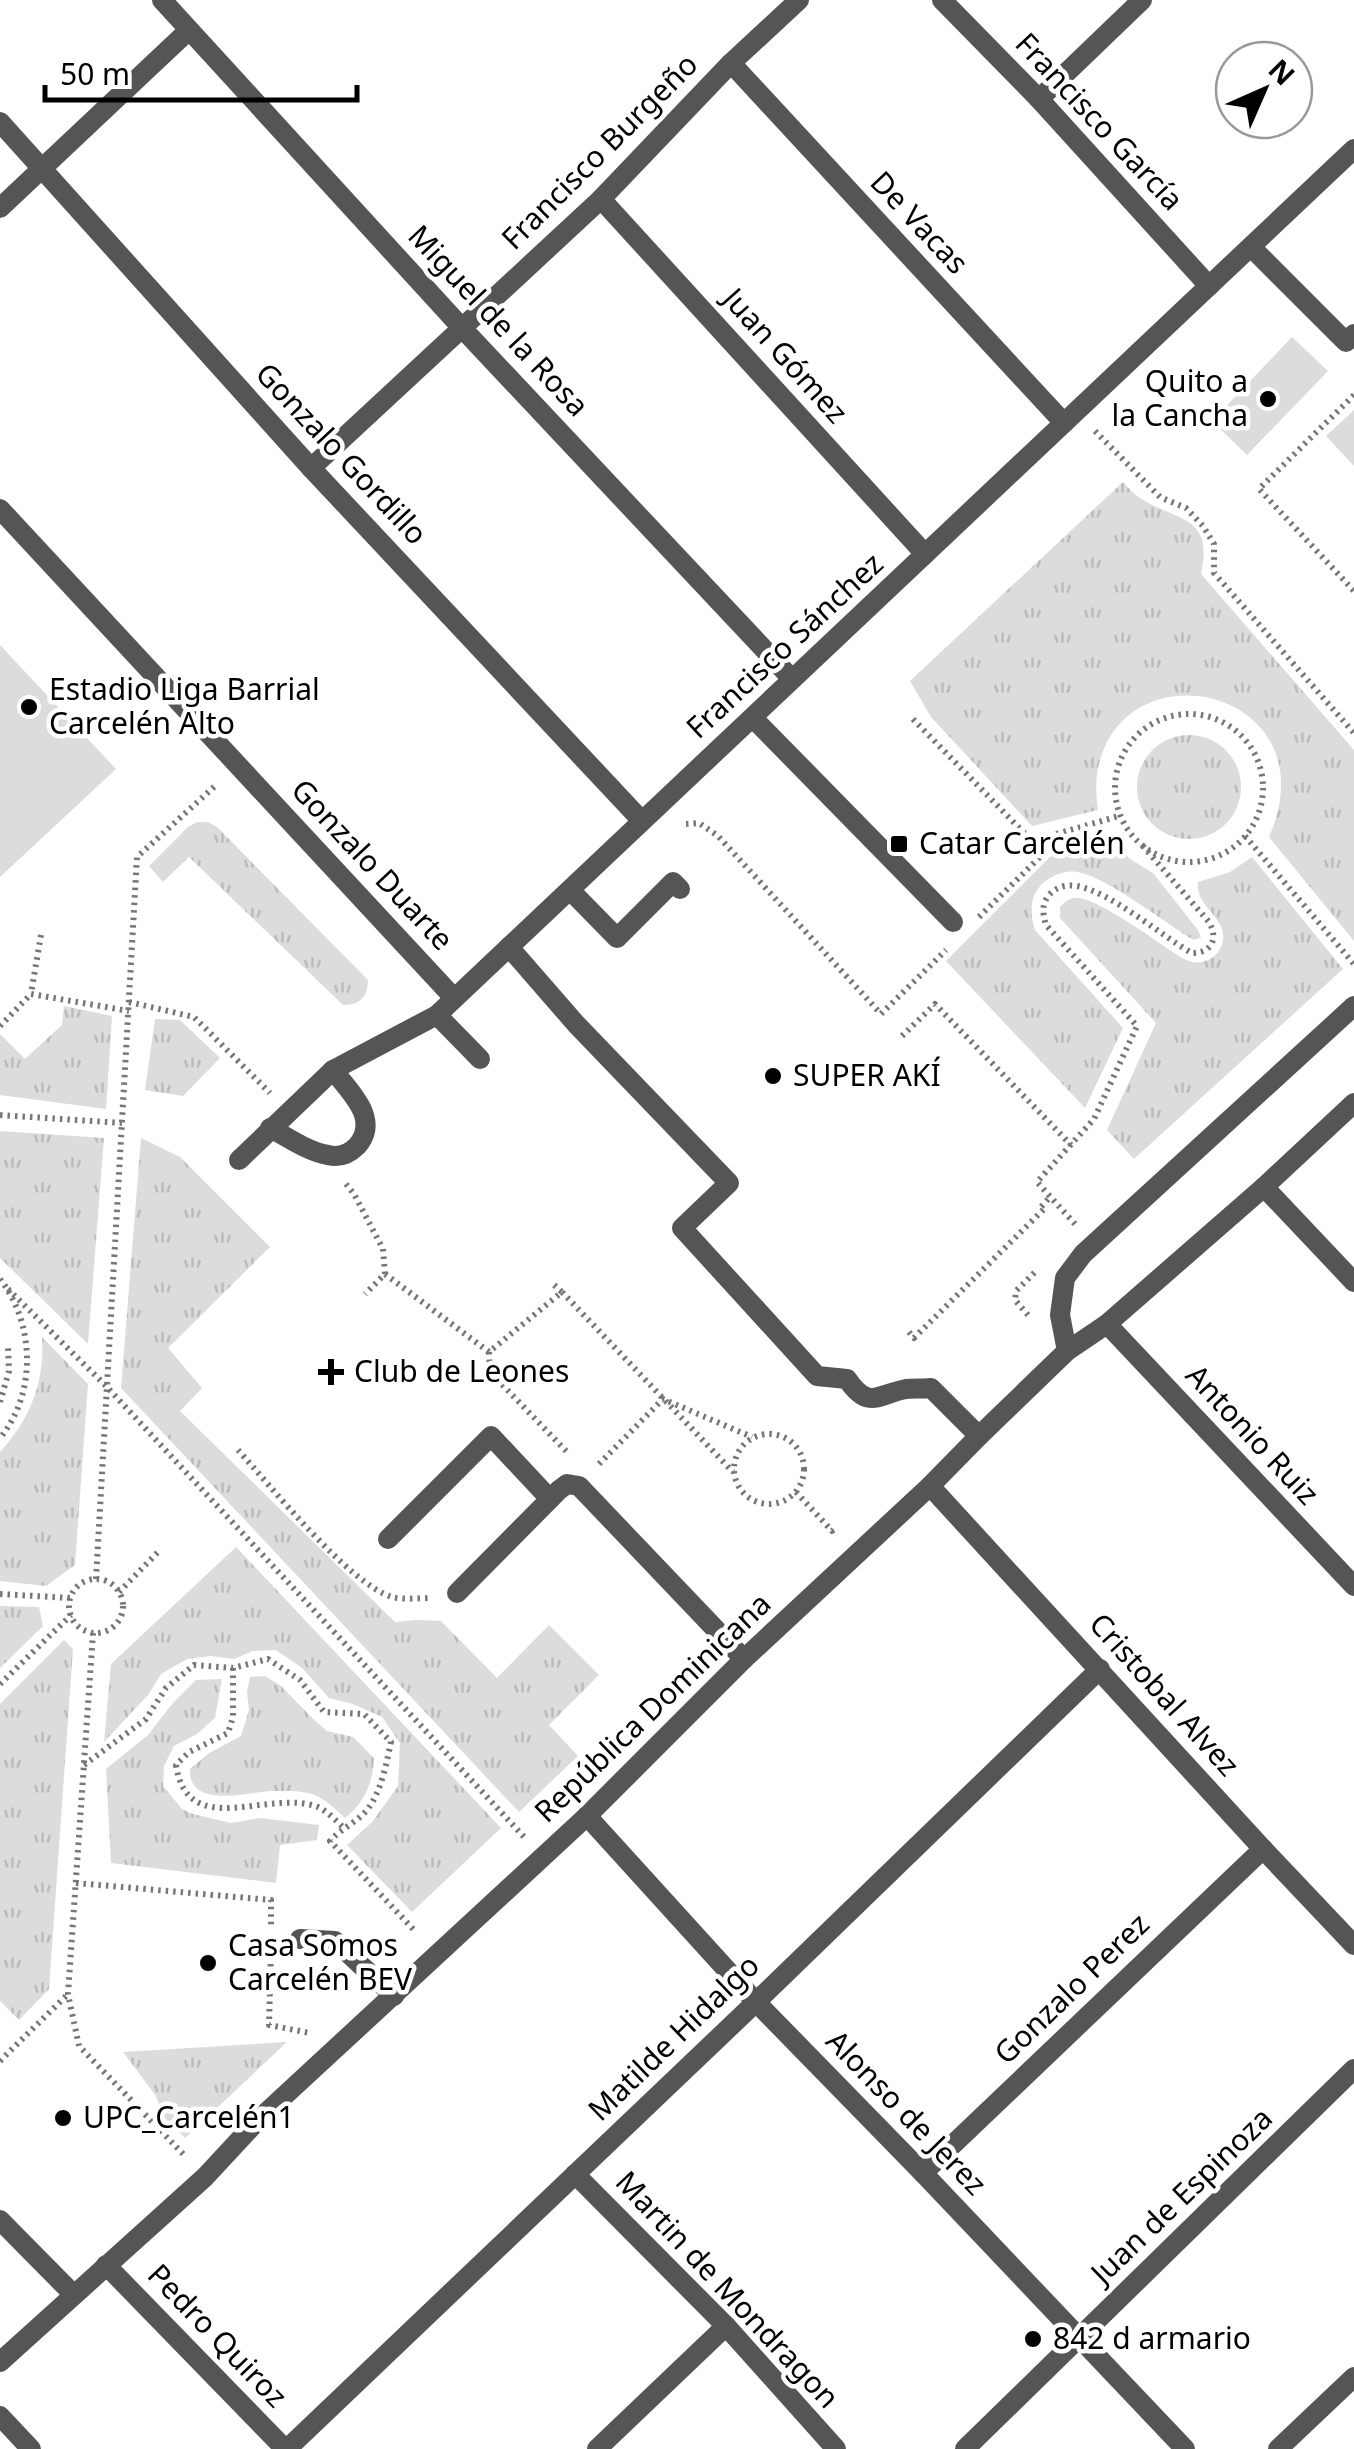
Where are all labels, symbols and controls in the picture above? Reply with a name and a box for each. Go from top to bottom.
street label: Francisco García [1007,23,1193,219]
scale bar [45,40,358,102]
north arrow [1214,40,1314,140]
street label: Francisco Burgeño [492,44,706,258]
text: N [1261,50,1304,93]
text: 50 m [60,53,130,94]
street label: De Vacas [862,162,978,282]
street label: Miguel de la Rosa [400,215,599,425]
street label: Juan Gómez [712,276,858,431]
street label: Gonzalo Gordillo [247,353,437,553]
place label: Quito a la Cancha [1112,360,1248,435]
marker: Quito a la Cancha [1257,388,1279,410]
street label: Francisco Sánchez [677,543,891,747]
place label: Estadio Liga Barrial Carcelén Alto [49,668,320,743]
marker: Estadio Liga Barrial Carcelén Alto [18,696,40,718]
street label: Gonzalo Duarte [283,769,463,959]
place label: Catar Carcelén [919,822,1125,863]
marker: Catar Carcelén [888,833,910,855]
place label: SUPER AKÍ [793,1054,941,1095]
marker: SUPER AKÍ [762,1065,784,1087]
place label: Club de Leones [354,1350,569,1391]
street label: Antonio Ruiz [1177,1355,1329,1513]
marker: Club de Leones [318,1359,344,1385]
street label: República Dominicana [525,1583,779,1831]
street label: Cristobal Alvez [1081,1604,1249,1784]
street label: Gonzalo Perez [985,1903,1157,2072]
place label: Casa Somos Carcelén BEV [228,1924,412,1999]
street label: Matilde Hidalgo [578,1945,767,2129]
marker: Casa Somos Carcelén BEV [197,1952,219,1974]
street label: Alonso de Jerez [818,2020,996,2203]
place label: UPC_Carcelén1 [83,2096,295,2137]
street label: Juan de Espinoza [1079,2098,1281,2294]
marker: UPC_Carcelén1 [52,2107,74,2129]
street label: Martin de Mondragon [607,2161,849,2417]
street label: Pedro Quiroz [139,2254,297,2416]
place label: 842 d armario [1053,2317,1251,2358]
marker: 842 d armario [1022,2328,1044,2350]

